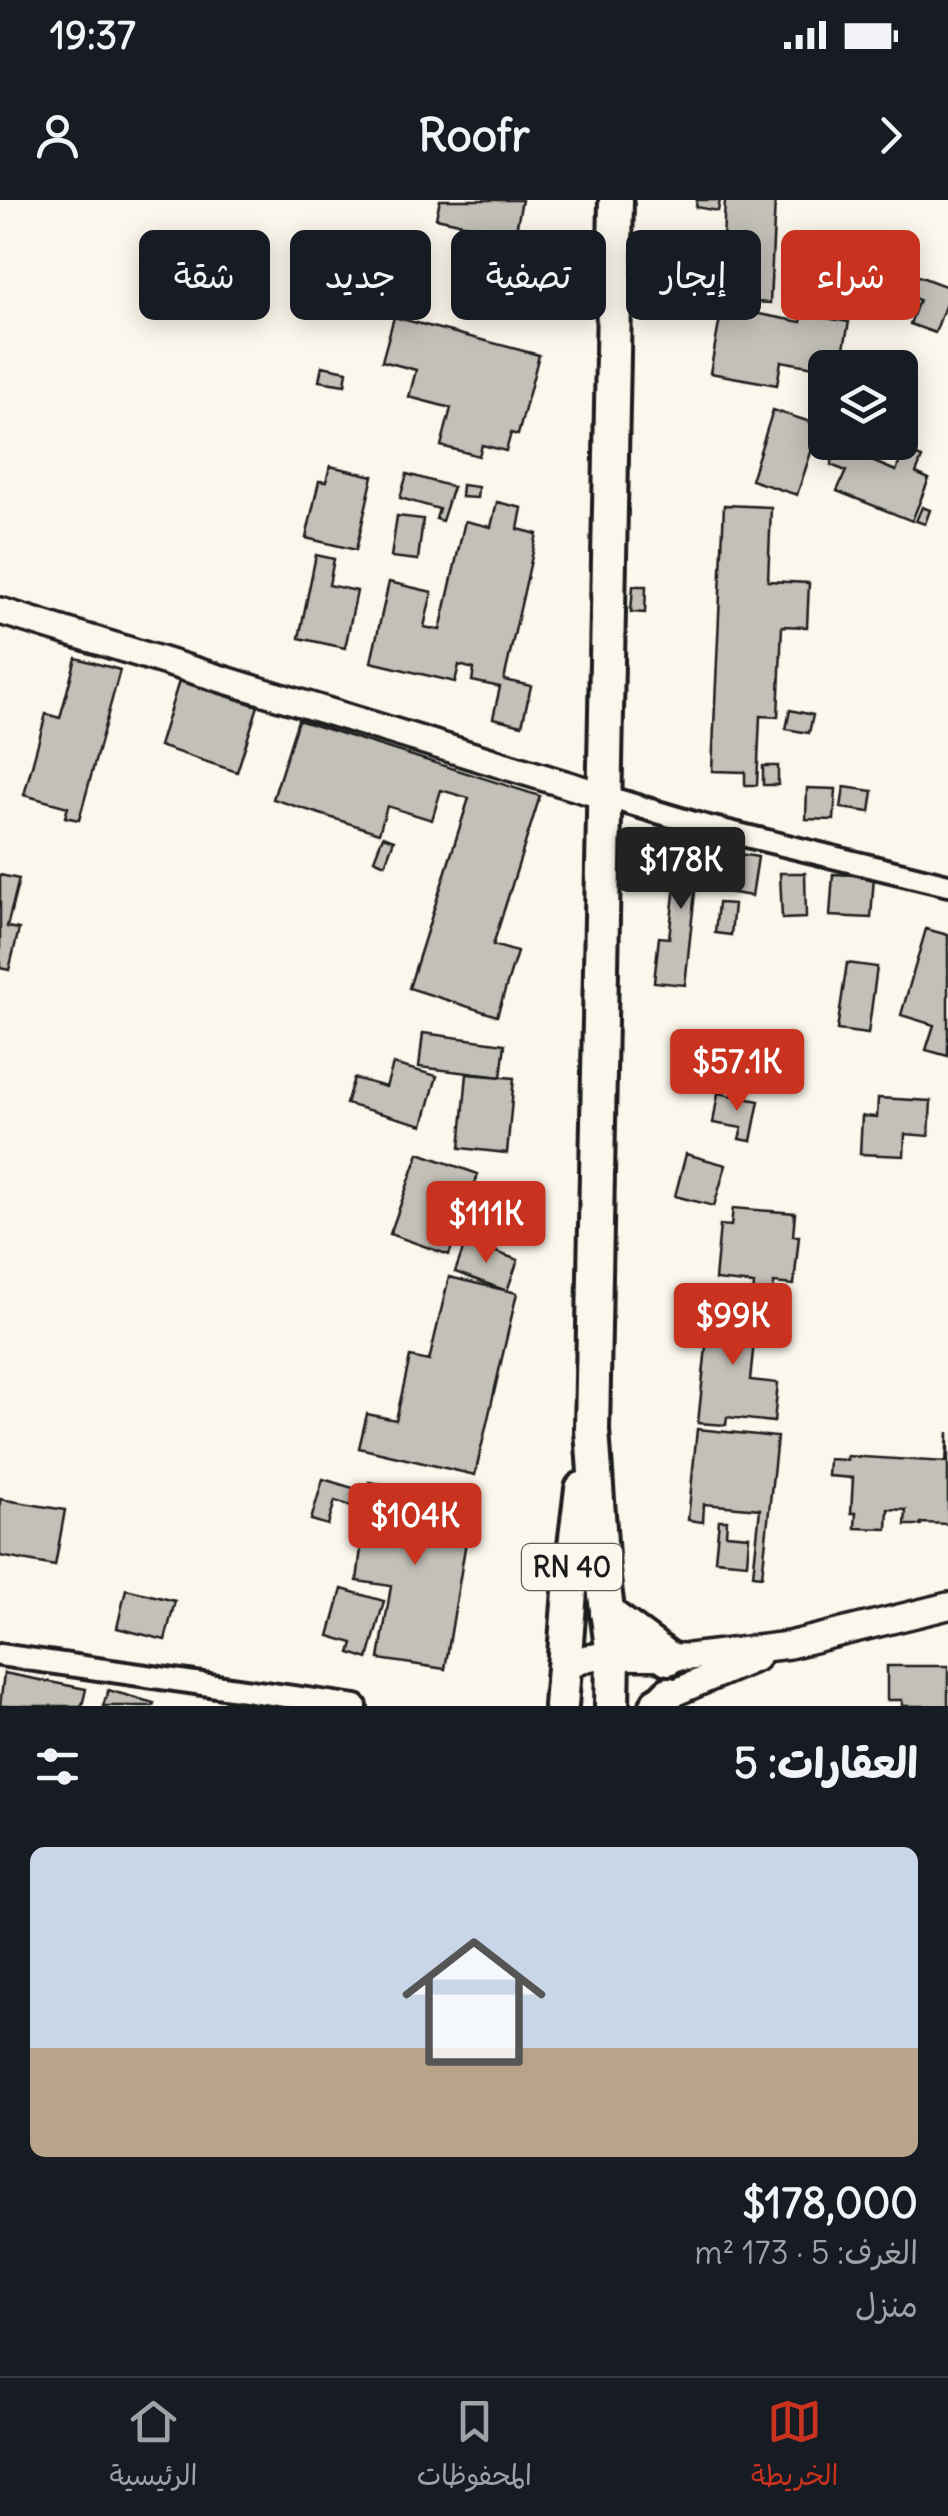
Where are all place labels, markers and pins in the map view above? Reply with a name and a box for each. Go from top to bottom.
pin: $178K [611,827,751,912]
pin: $57.1K [656,1029,818,1114]
pin: $111K [416,1181,556,1266]
pin: $99K [674,1283,792,1368]
pin: $104K [345,1483,485,1568]

